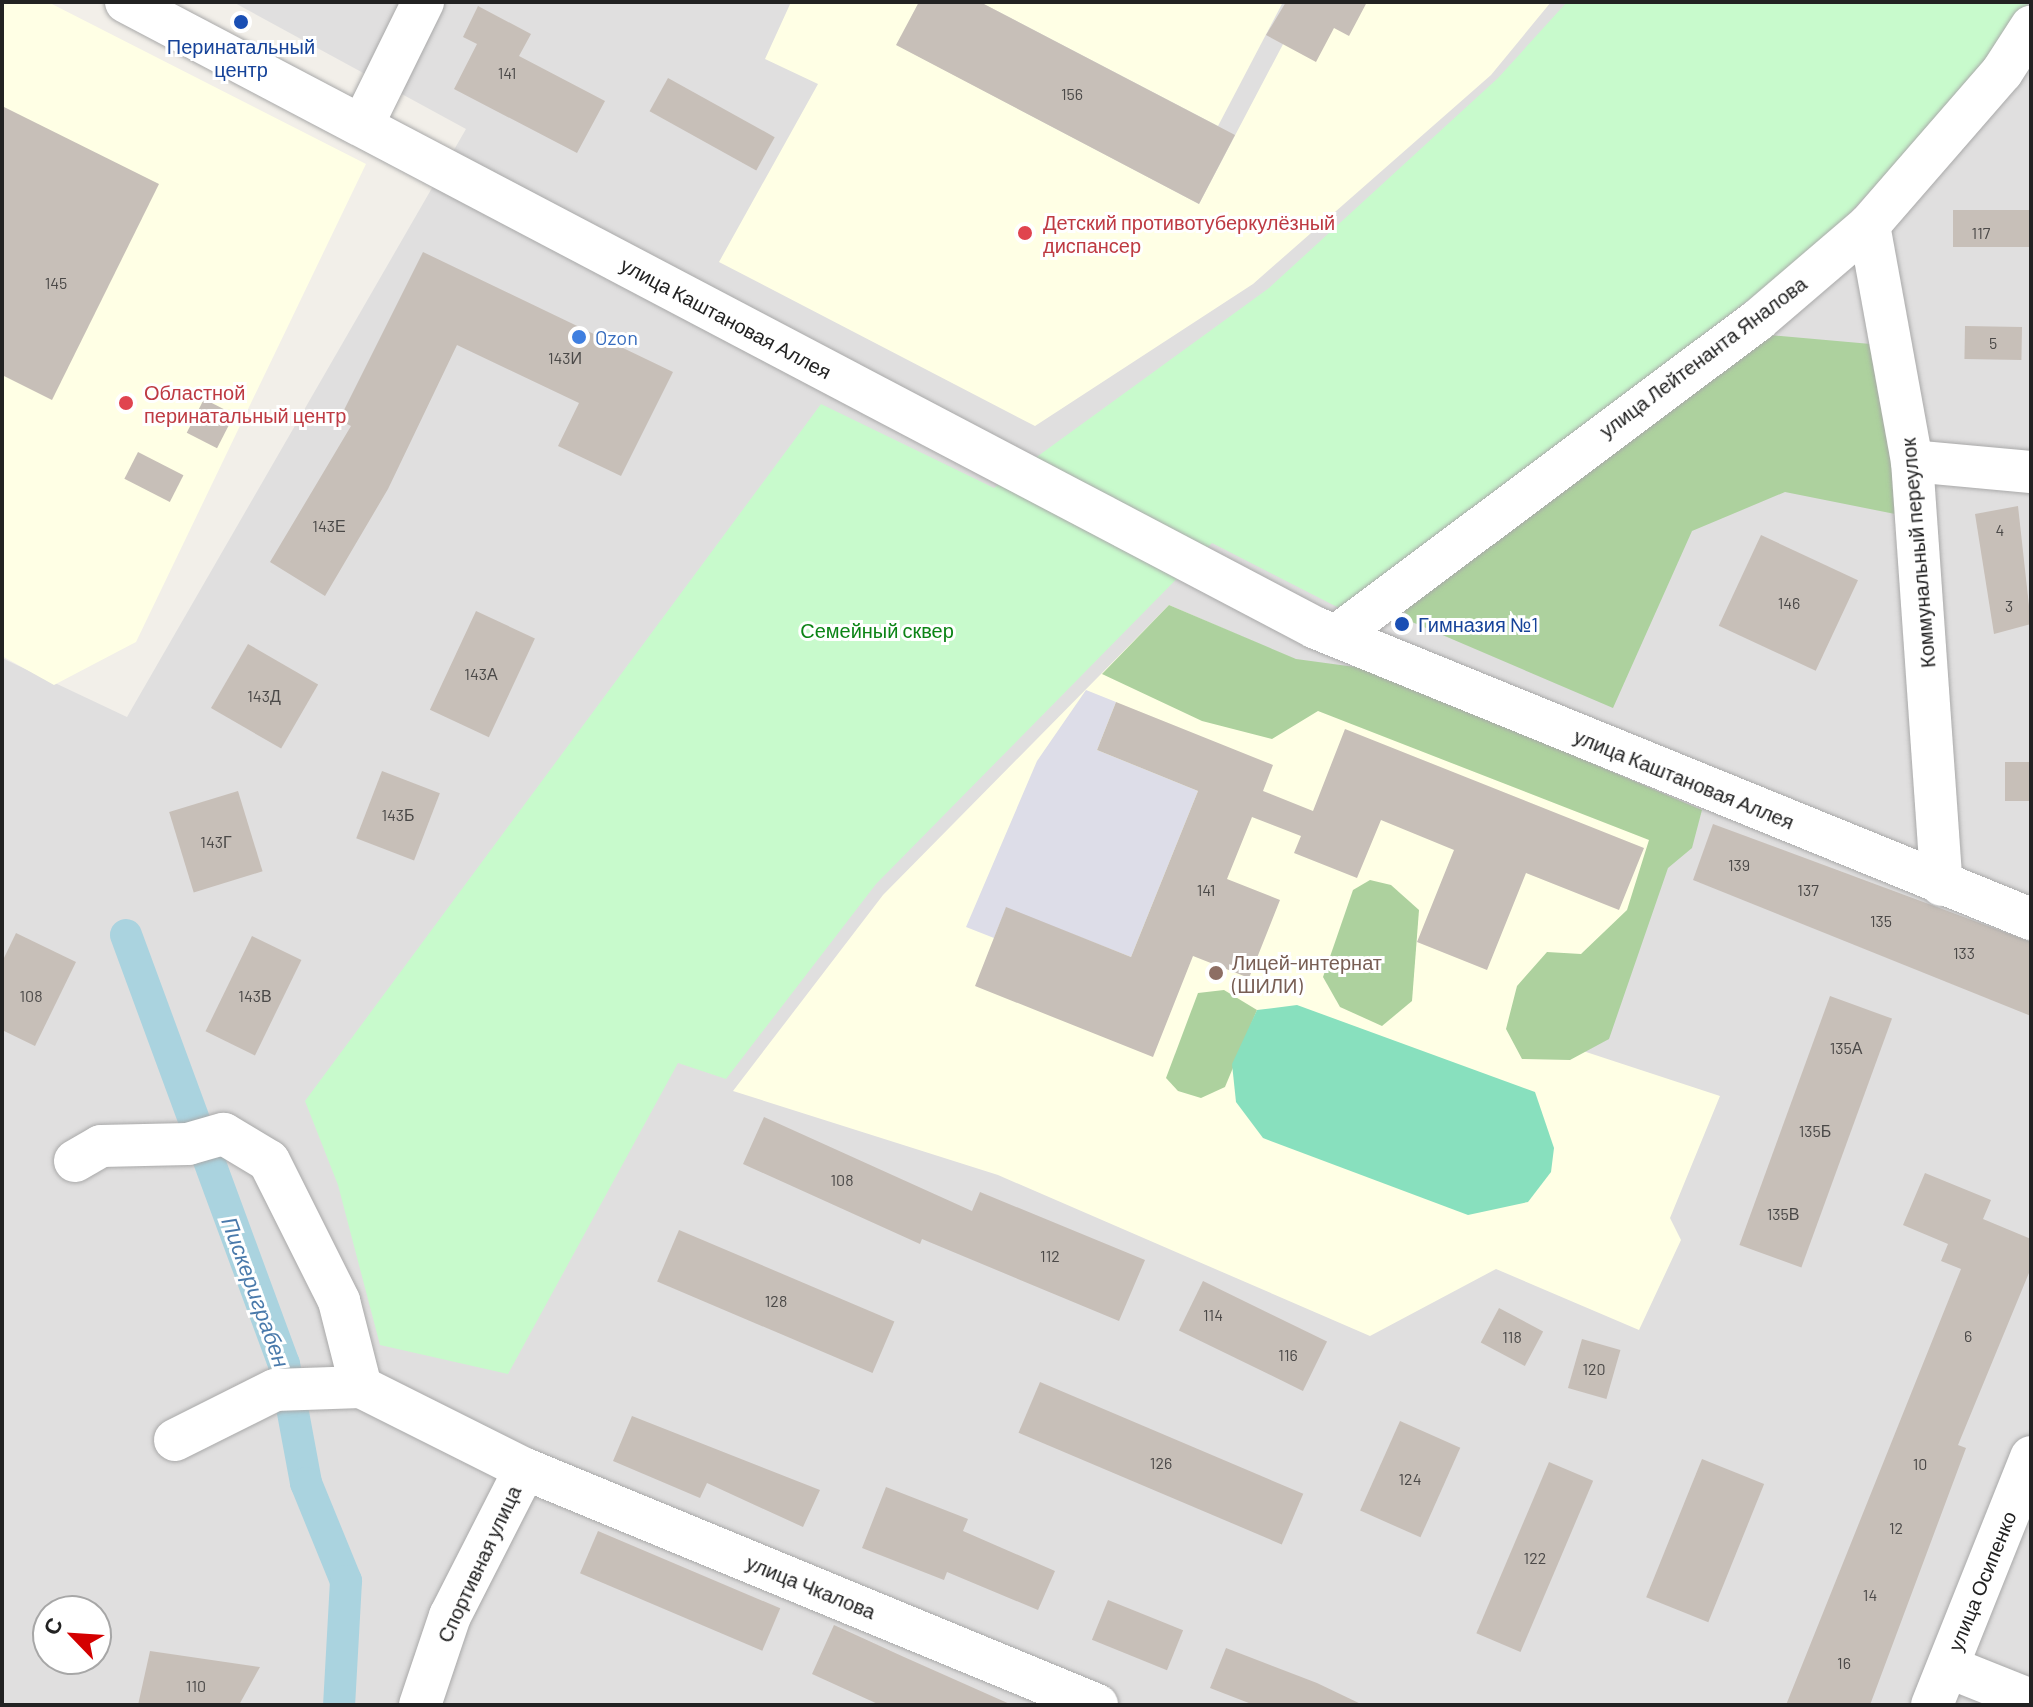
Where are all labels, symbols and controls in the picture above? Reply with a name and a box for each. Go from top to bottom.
marker: Перинатальный центр [232,13,250,31]
place label: Перинатальный центр [167,34,315,81]
house number: 141 [498,63,516,83]
house number: 156 [1061,84,1083,104]
place label: Детский противотуберкулёзный диспансер [1043,210,1335,257]
marker: Детский противотуберкулёзный диспансер [1014,222,1036,244]
house number: 117 [1972,223,1990,243]
street label: улица Каштановая Аллея [617,252,835,384]
street label: улица Лейтенанта Яналова [1595,271,1811,443]
house number: 145 [45,273,67,293]
place label: Ozon [595,325,638,349]
marker: Ozon [570,328,588,346]
house number: 5 [1989,333,1997,353]
house number: 143И [548,348,582,368]
place label: Областной перинатальный центр [144,380,346,427]
marker: Областной перинатальный центр [115,392,137,414]
street label: Коммунальный переулок [1896,437,1940,669]
house number: 143Е [312,516,346,536]
house number: 4 [1996,520,2004,540]
house number: 146 [1778,593,1800,613]
house number: 3 [2005,596,2013,616]
place label: Гимназия №1 [1418,612,1538,636]
marker: Гимназия №1 [1393,615,1411,633]
park label: Семейный сквер [800,618,954,642]
house number: 143А [464,664,498,684]
house number: 143Д [247,686,281,706]
street label: улица Каштановая Аллея [1571,724,1797,834]
house number: 143Б [381,805,415,825]
house number: 143Г [200,832,232,852]
house number: 139 [1728,855,1750,875]
house number: 141 [1197,880,1215,900]
house number: 137 [1797,880,1819,900]
house number: 135 [1870,911,1892,931]
house number: 133 [1953,943,1975,963]
place label: Лицей-интернат (ШИЛИ) [1232,950,1382,997]
marker: Лицей-интернат (ШИЛИ) [1207,964,1225,982]
house number: 108 [20,986,42,1006]
house number: 143В [238,986,272,1006]
house number: 135А [1830,1038,1862,1058]
house number: 135Б [1799,1121,1831,1141]
house number: 108 [831,1170,853,1190]
house number: 135В [1767,1204,1799,1224]
water label: Пискериграбен [217,1213,295,1371]
house number: 112 [1040,1246,1060,1266]
house number: 128 [765,1291,787,1311]
house number: 114 [1203,1305,1223,1325]
house number: 6 [1964,1326,1972,1346]
house number: 118 [1502,1327,1522,1347]
house number: 116 [1278,1345,1298,1365]
house number: 120 [1582,1359,1606,1379]
house number: 126 [1150,1453,1172,1473]
house number: 10 [1913,1454,1927,1474]
house number: 124 [1399,1469,1421,1489]
street label: Спортивная улица [432,1482,526,1646]
street label: улица Осипенко [1943,1508,2021,1654]
house number: 12 [1889,1518,1903,1538]
house number: 122 [1524,1548,1546,1568]
street label: улица Чкалова [743,1550,879,1624]
house number: 14 [1863,1585,1877,1605]
north arrow [32,1595,112,1675]
text: С [37,1613,67,1638]
house number: 16 [1837,1653,1851,1673]
house number: 110 [186,1676,206,1696]

